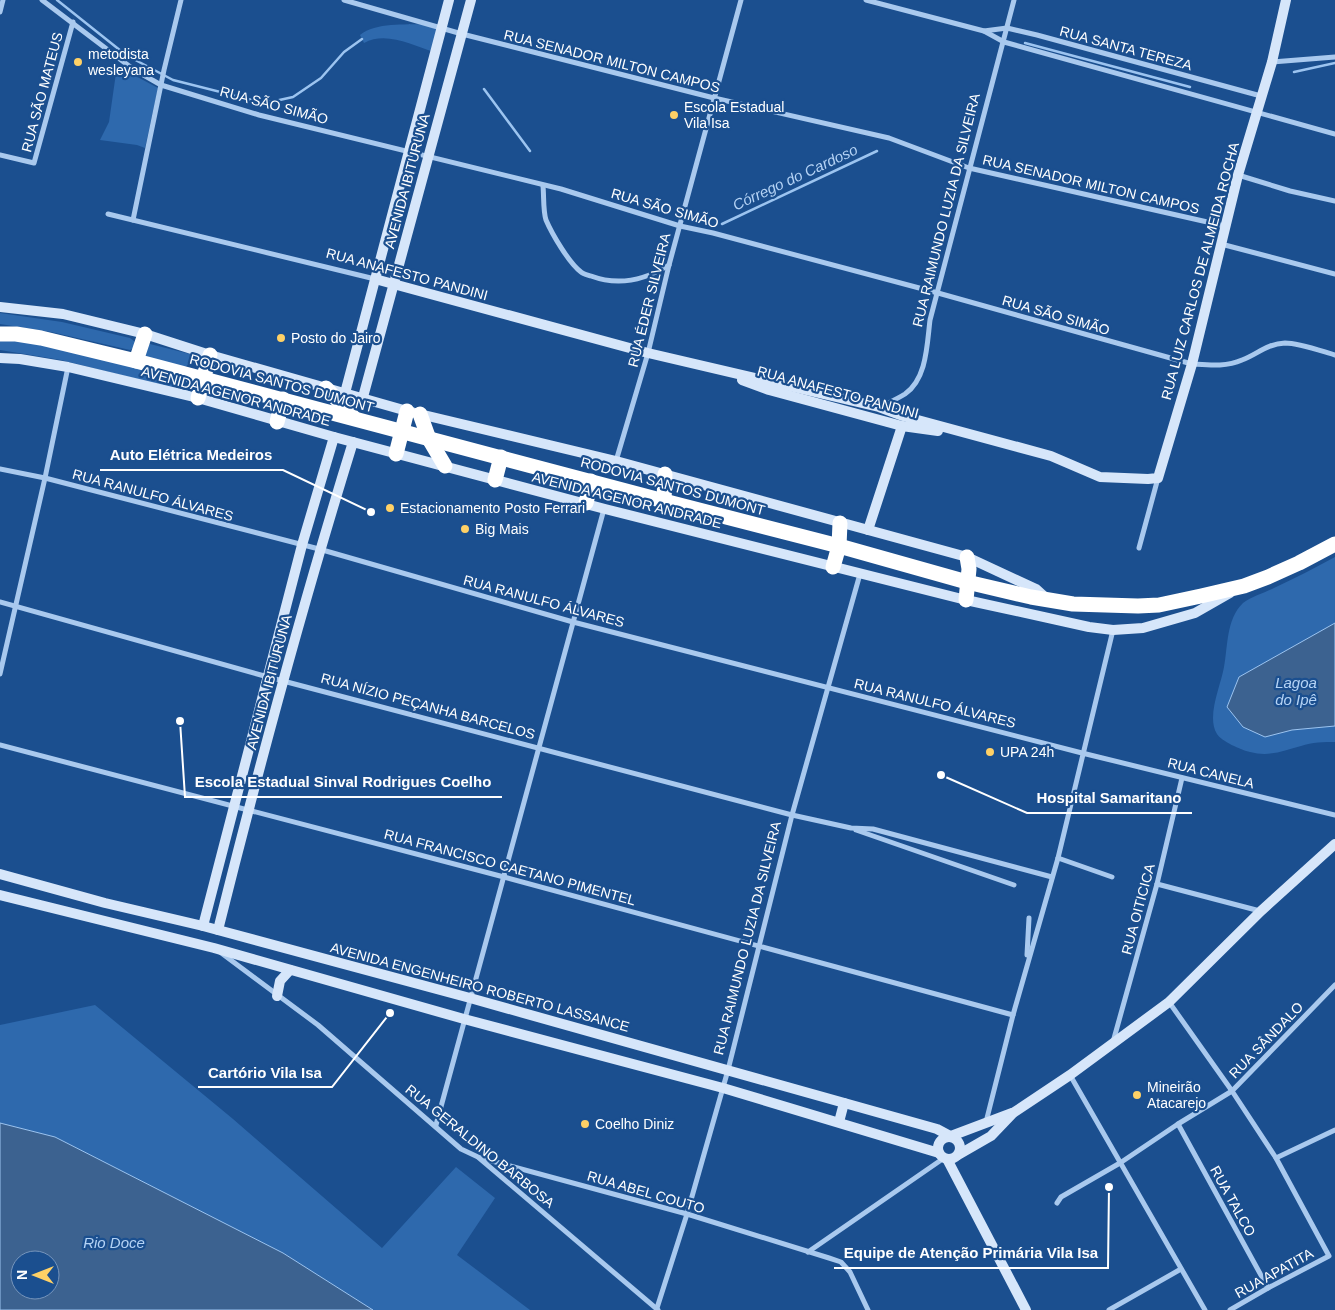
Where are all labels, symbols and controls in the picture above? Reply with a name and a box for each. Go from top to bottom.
street label: RUA SANTA TEREZA [1058,23,1195,74]
street label: RUA SENADOR MILTON CAMPOS [502,26,722,96]
street label: RUA SÃO MATEUS [18,30,66,154]
place label: metodista wesleyana [87,46,154,78]
marker: metodista wesleyana [72,56,84,68]
street label: RUA SÃO SIMÃO [218,83,330,127]
street label: RUA RAIMUNDO LUZIA DA SILVEIRA [909,91,983,328]
place label: Escola Estadual Vila Isa [684,99,784,131]
marker: Escola Estadual Vila Isa [668,109,680,121]
street label: AVENIDA IBITURUNA [381,111,433,250]
street label: RUA LUIZ CARLOS DE ALMEIDA ROCHA [1158,140,1242,402]
water label: Córrego do Cardoso [730,141,860,213]
street label: RUA SENADOR MILTON CAMPOS [981,151,1201,217]
street label: RUA SÃO SIMÃO [609,185,721,231]
street label: RUA ÉDER SILVEIRA [625,231,674,369]
street label: RUA ANAFESTO PANDINI [324,245,490,303]
street label: RUA SÃO SIMÃO [1000,292,1112,338]
place label: Posto do Jairo [291,330,381,346]
marker: Posto do Jairo [275,332,287,344]
street label: RODOVIA SANTOS DUMONT [188,351,376,415]
street label: AVENIDA AGENOR ANDRADE [140,363,332,429]
street label: RUA ANAFESTO PANDINI [755,363,921,421]
callout: Auto Elétrica Medeiros [100,440,283,470]
text: Auto Elétrica Medeiros [110,446,272,463]
street label: RODOVIA SANTOS DUMONT [579,454,767,518]
street label: RUA RANULFO ÁLVARES [71,466,235,524]
street label: AVENIDA AGENOR ANDRADE [530,469,724,531]
place label: Estacionamento Posto Ferrari [400,500,585,516]
marker: Estacionamento Posto Ferrari [384,502,396,514]
place label: Big Mais [475,521,529,537]
marker: Big Mais [459,523,471,535]
street label: RUA RANULFO ÁLVARES [462,572,626,630]
street label: AVENIDA IBITURUNA [243,612,295,751]
street label: RUA NÍZIO PEÇANHA BARCELOS [319,670,537,742]
water label: Lagoa do Ipê [1275,674,1317,708]
street label: RUA RANULFO ÁLVARES [853,675,1017,731]
place label: UPA 24h [1000,744,1054,760]
marker: UPA 24h [984,746,996,758]
street label: RUA CANELA [1166,755,1257,792]
callout: Escola Estadual Sinval Rodrigues Coelho [185,767,502,797]
text: Escola Estadual Sinval Rodrigues Coelho [195,773,491,790]
callout: Hospital Samaritano [1027,783,1192,813]
text: Hospital Samaritano [1036,789,1182,806]
street label: RUA RAIMUNDO LUZIA DA SILVEIRA [710,819,784,1056]
street label: RUA FRANCISCO CAETANO PIMENTEL [383,826,638,908]
street label: RUA OITICICA [1118,861,1158,956]
street label: AVENIDA ENGENHEIRO ROBERTO LASSANCE [329,939,631,1035]
street label: RUA SÂNDALO [1226,999,1306,1081]
callout: Cartório Vila Isa [198,1057,332,1087]
text: Cartório Vila Isa [208,1064,323,1081]
place label: Mineirão Atacarejo [1147,1079,1206,1111]
street label: RUA GERALDINO BARBOSA [402,1081,558,1211]
marker: Mineirão Atacarejo [1131,1089,1143,1101]
place label: Coelho Diniz [595,1116,674,1132]
marker: Coelho Diniz [579,1118,591,1130]
street label: RUA TALCO [1207,1163,1259,1239]
street label: RUA ABEL COUTO [585,1168,707,1216]
water label: Rio Doce [83,1234,145,1251]
callout: Equipe de Atenção Primária Vila Isa [834,1238,1108,1268]
text: Equipe de Atenção Primária Vila Isa [844,1244,1099,1261]
street label: RUA APATITA [1232,1245,1317,1301]
north arrow [10,1250,60,1300]
text: N [14,1270,30,1280]

